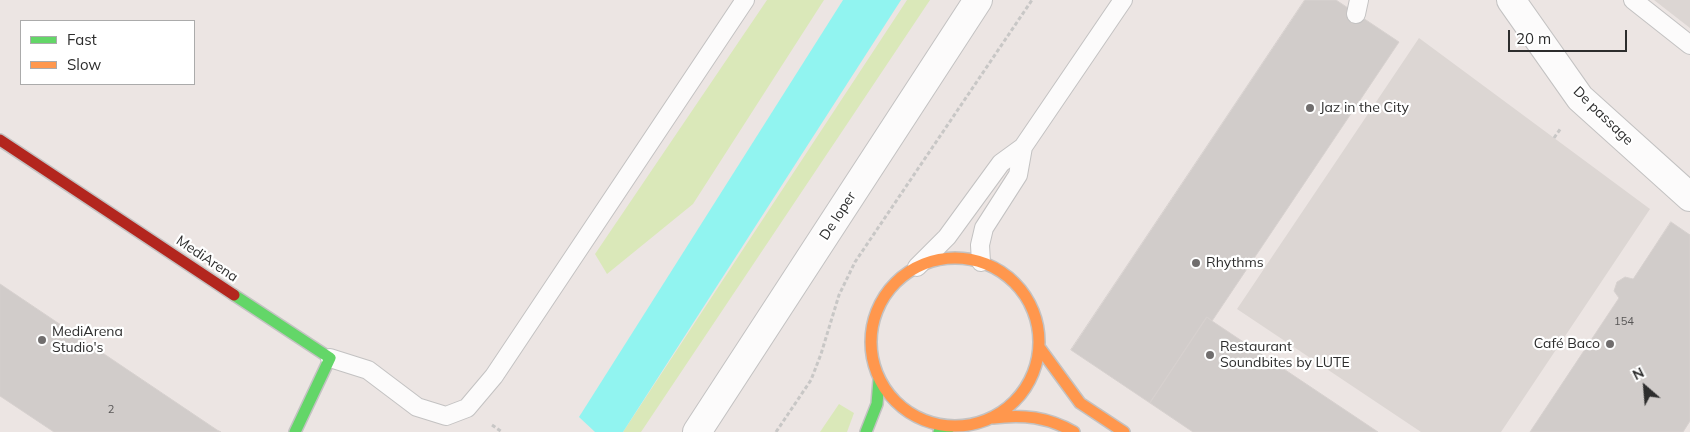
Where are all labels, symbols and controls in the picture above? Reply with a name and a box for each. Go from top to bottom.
legend [20,20,195,85]
scale bar [1510,20,1629,52]
text: 20 m [1516,29,1551,48]
text: Fast [67,30,97,49]
text: Slow [67,55,101,74]
street label: De passage [1570,83,1636,149]
place label: Jaz in the City [1320,100,1409,116]
marker: Jaz in the City [1304,102,1316,114]
street label: De loper [816,189,860,243]
street label: MediArena [173,232,241,286]
place label: Rhythms [1206,255,1264,271]
marker: Rhythms [1190,257,1202,269]
house number: 154 [1614,315,1634,329]
place label: MediArena Studio's [52,324,123,357]
marker: MediArena Studio's [36,334,48,346]
place label: Café Baco [1534,336,1600,352]
marker: Café Baco [1604,338,1616,350]
place label: Restaurant Soundbites by LUTE [1220,339,1350,372]
marker: Restaurant Soundbites by LUTE [1204,349,1216,361]
north arrow [1620,362,1670,412]
text: N [1629,363,1647,384]
house number: 2 [108,403,114,417]

